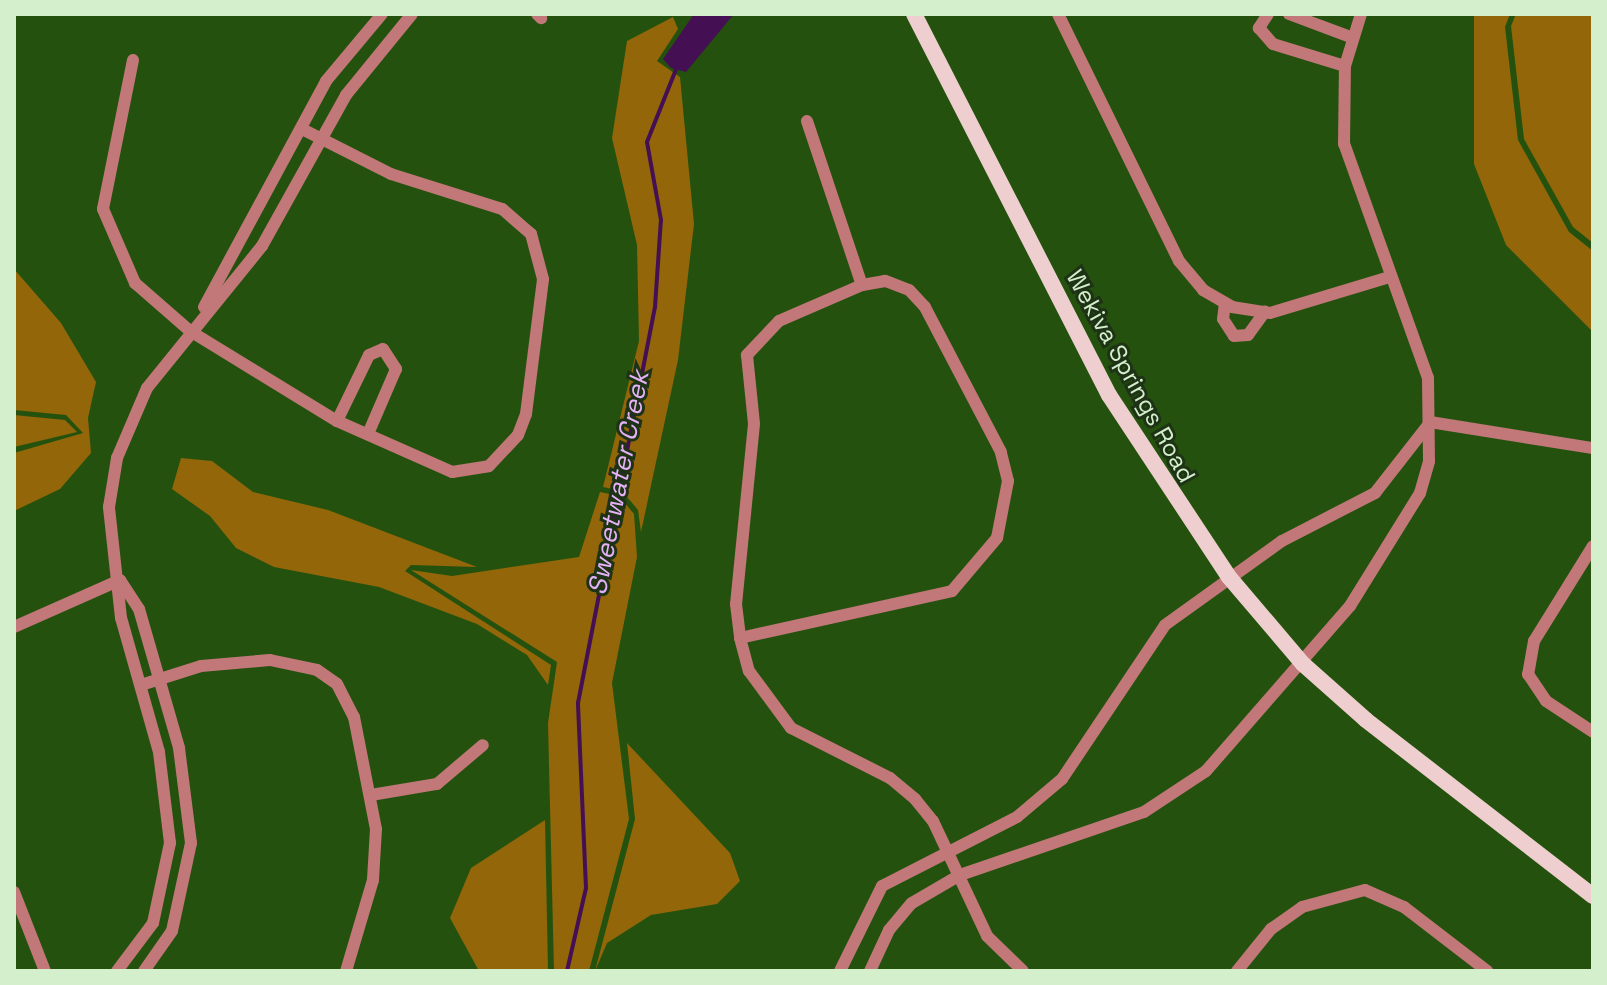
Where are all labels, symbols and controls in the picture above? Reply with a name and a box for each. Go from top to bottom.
street label: Wekiva Springs Road [1060,264,1202,488]
water label: Sweetwater Creek [582,368,656,598]

